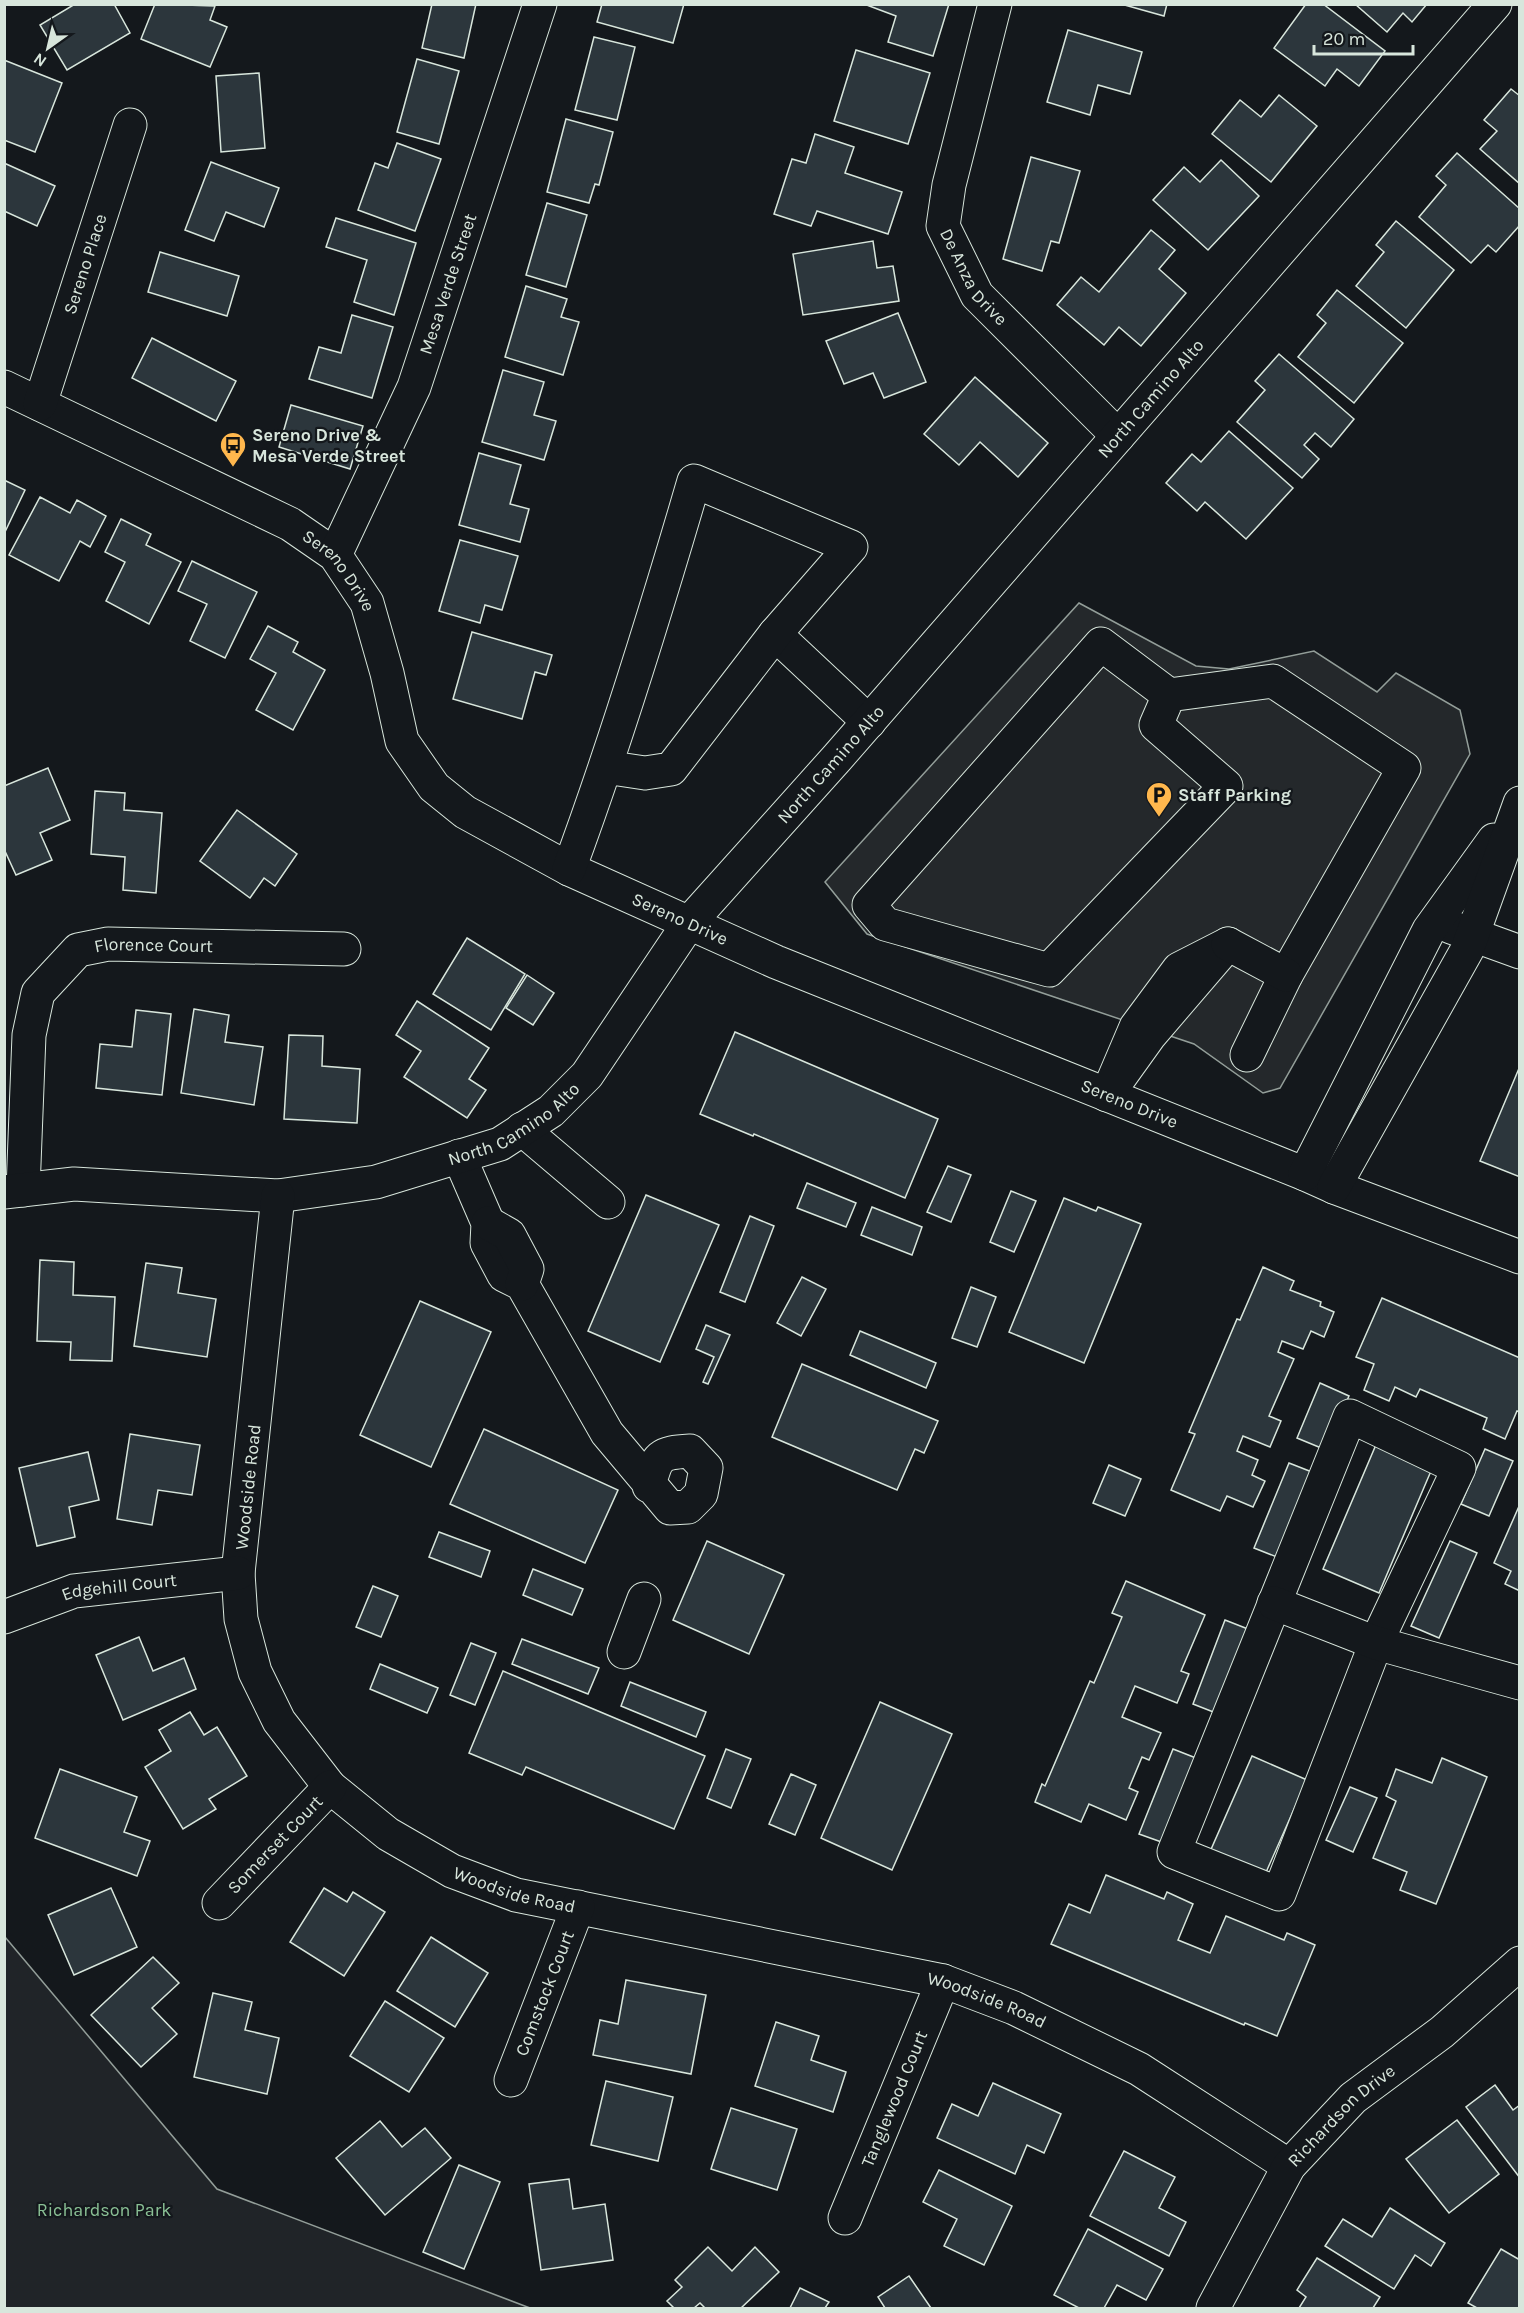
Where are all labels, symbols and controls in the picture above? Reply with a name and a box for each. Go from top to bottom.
north arrow [18,18,78,78]
scale bar [1314,18,1413,56]
text: 20 m [1323,28,1365,50]
text: N [30,49,50,71]
street label: Sereno Place [59,211,112,317]
street label: Mesa Verde Street [414,211,481,357]
street label: De Anza Drive [935,225,1012,330]
street label: North Camino Alto [1093,334,1209,463]
place label: Sereno Drive & Mesa Verde Street [252,424,406,467]
bus stop icon: Sereno Drive & Mesa Verde Street [218,430,248,468]
street label: Sereno Drive [298,525,380,614]
street label: North Camino Alto [773,701,889,828]
parking icon: Staff Parking [1144,780,1174,818]
place label: Staff Parking [1178,784,1292,806]
street label: Sereno Drive [628,888,731,950]
street label: Florence Court [92,933,213,958]
street label: Sereno Drive [1078,1074,1181,1133]
street label: North Camino Alto [445,1078,584,1170]
street label: Woodside Road [230,1423,266,1551]
street label: Edgehill Court [58,1569,178,1606]
street label: Somerset Court [223,1790,327,1898]
street label: Woodside Road [450,1861,577,1918]
street label: Comstock Court [510,1927,579,2059]
street label: Woodside Road [925,1967,1050,2033]
street label: Tanglewood Court [856,2027,932,2170]
street label: Richardson Drive [1283,2060,1399,2171]
park label: Richardson Park [37,2199,171,2221]

